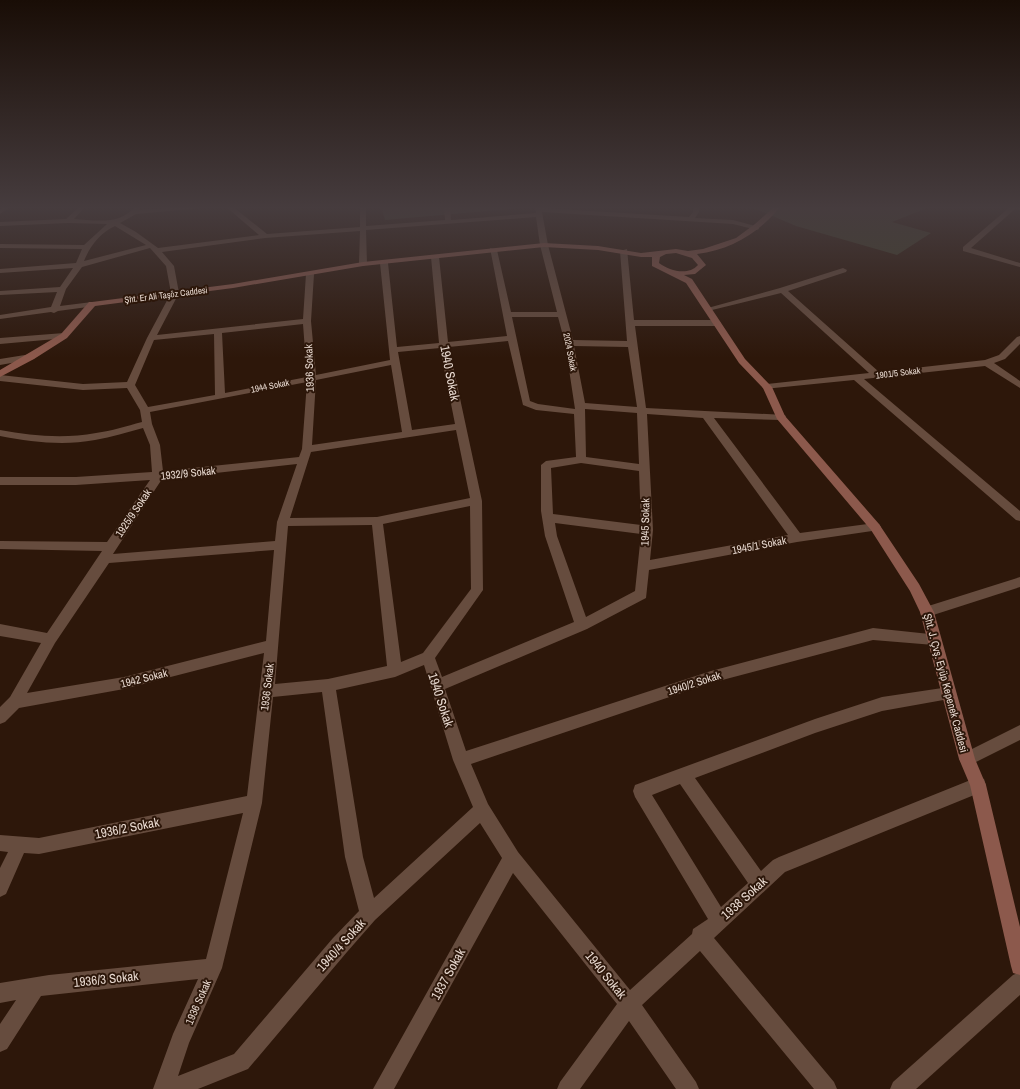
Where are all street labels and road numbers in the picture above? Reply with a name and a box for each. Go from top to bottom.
street label: Şht. Er Ali Taşöz Caddesi [124,284,208,306]
street label: 2024 Sokak [560,332,580,373]
street label: 1936 Sokak [301,343,317,392]
street label: 1940 Sokak [436,344,464,403]
street label: 1901/5 Sokak [875,364,921,382]
street label: 1944 Sokak [250,376,291,396]
street label: 1932/9 Sokak [160,463,217,483]
street label: 1925/9 Sokak [112,486,154,540]
street label: 1945 Sokak [638,498,652,546]
street label: 1945/1 Sokak [731,533,788,557]
street label: Şht. J. Çvş. Eyüp Kepenek Caddesi [921,612,971,754]
street label: 1936 Sokak [257,662,277,711]
street label: 1942 Sokak [119,665,169,691]
street label: 1940/2 Sokak [666,668,723,698]
street label: 1940 Sokak [424,671,458,730]
street label: 1936/2 Sokak [93,813,161,843]
street label: 1938 Sokak [717,872,771,923]
street label: 1940/4 Sokak [313,915,370,975]
street label: 1937 Sokak [427,945,469,1003]
street label: 1940 Sokak [582,948,631,1003]
street label: 1936/3 Sokak [73,967,140,991]
street label: 1936 Sokak [182,977,214,1027]

